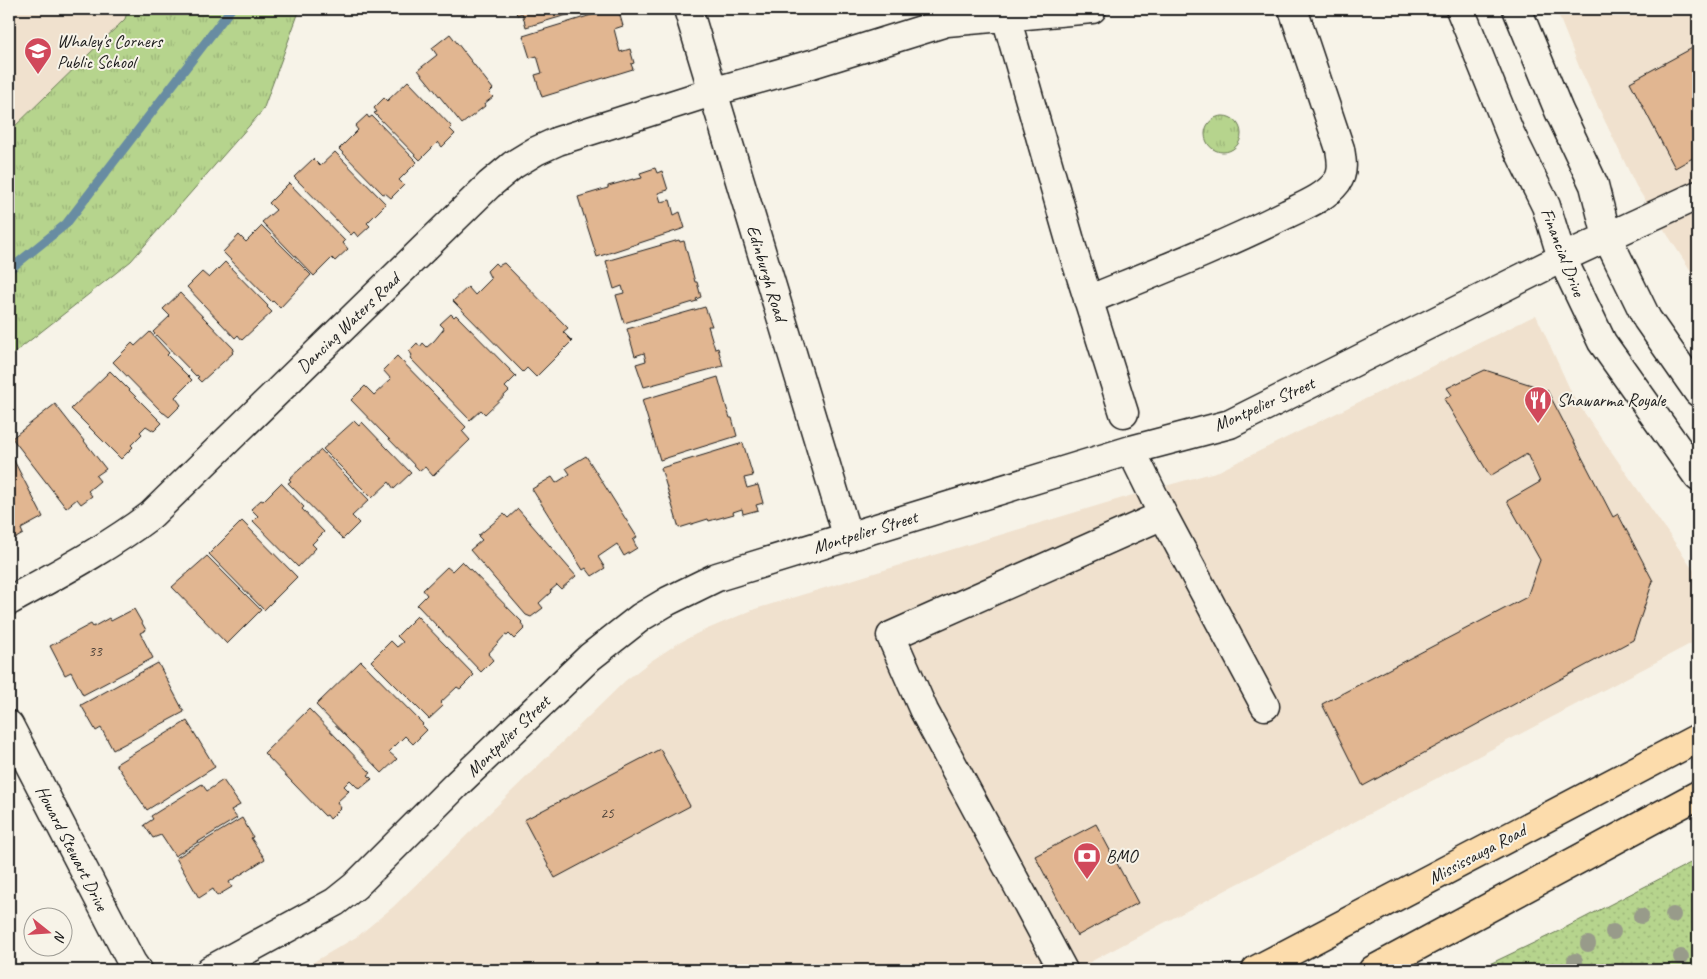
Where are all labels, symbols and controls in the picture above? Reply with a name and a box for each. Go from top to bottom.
place label: Whaley's Corners Public School [57,30,164,73]
school or university icon: Whaley's Corners Public School [23,36,53,75]
street label: Financial Drive [1536,205,1590,300]
street label: Edinburgh Road [742,223,793,326]
street label: Dancing Waters Road [292,266,406,378]
street label: Montpelier Street [1210,371,1320,436]
restaurant icon: Shawarma Royale [1523,385,1553,424]
place label: Shawarma Royale [1557,389,1666,411]
street label: Montpelier Street [810,505,922,558]
house number: 33 [88,642,103,661]
street label: Montpelier Street [462,689,556,781]
street label: Howard Stewart Drive [31,782,114,915]
house number: 25 [600,804,615,823]
street label: Mississauga Road [1425,818,1532,889]
bank icon: BMO [1072,841,1102,880]
place label: BMO [1106,845,1139,867]
north arrow [22,906,72,956]
text: N [50,929,69,945]

